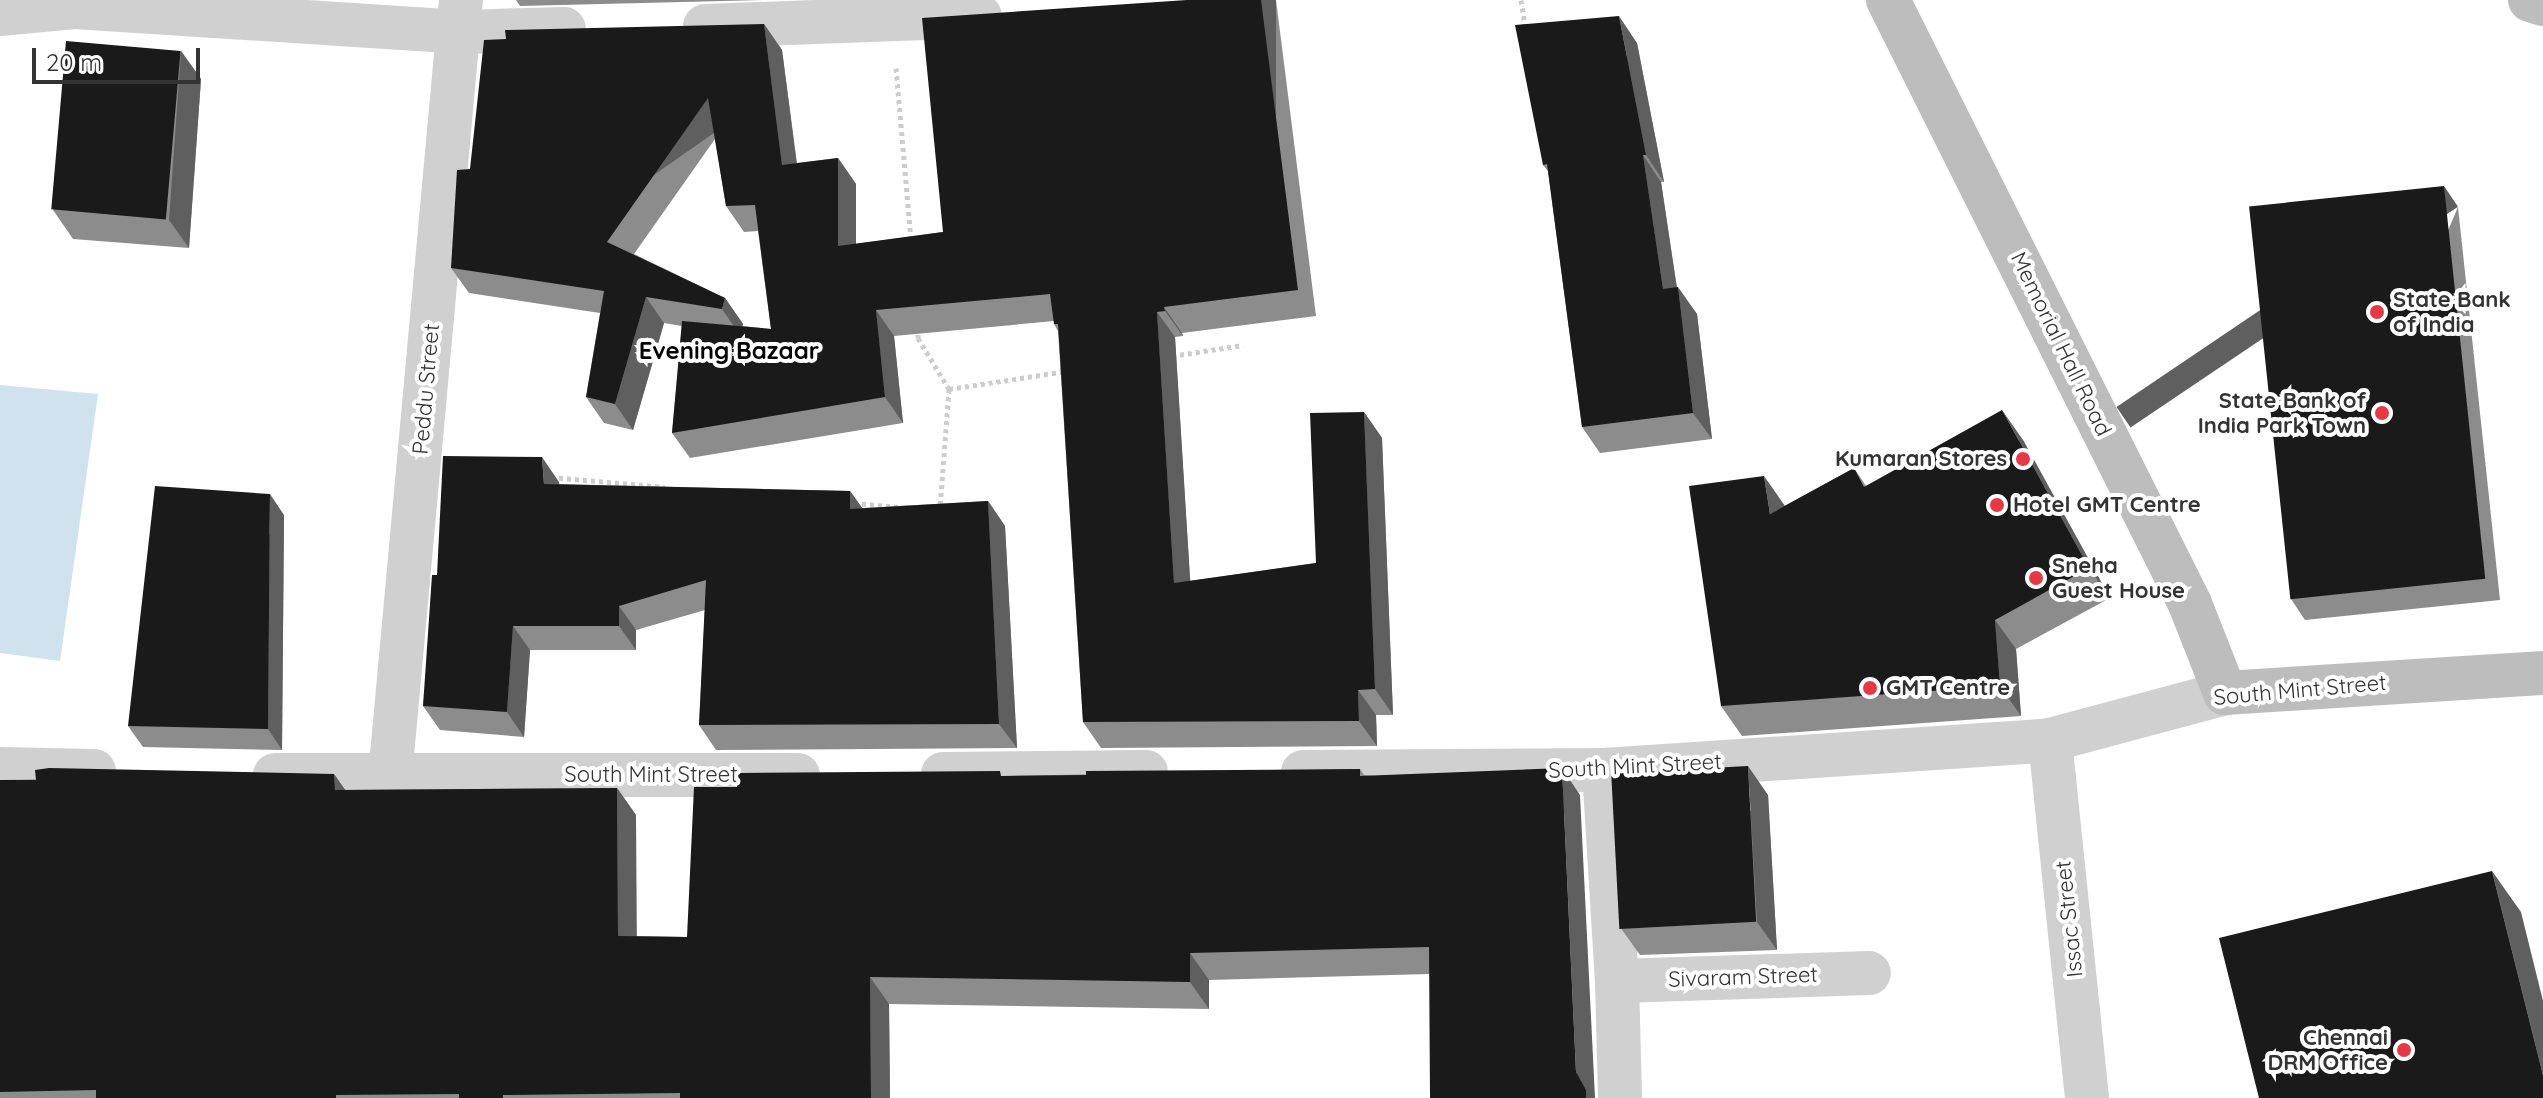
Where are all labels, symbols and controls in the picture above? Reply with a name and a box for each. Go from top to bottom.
scale bar [36,32,204,82]
text: 20 m [46,47,102,77]
street label: Memorial Hall Road [2005,248,2117,440]
place label: State Bank of India [2393,286,2511,338]
marker: State Bank of India [2368,303,2386,321]
street label: Peddu Street [407,323,445,455]
district label: Evening Bazaar [639,337,819,365]
place label: State Bank of India Park Town [2198,387,2366,438]
marker: State Bank of India Park Town [2373,404,2391,422]
place label: Kumaran Stores [1835,446,2007,472]
marker: Kumaran Stores [2014,450,2032,468]
place label: Hotel GMT Centre [2013,492,2201,518]
marker: Hotel GMT Centre [1988,496,2006,514]
place label: Sneha Guest House [2052,552,2185,604]
marker: Sneha Guest House [2027,569,2045,587]
street label: South Mint Street [2213,669,2387,711]
place label: GMT Centre [1886,675,2010,701]
marker: GMT Centre [1861,679,1879,697]
street label: South Mint Street [1548,748,1722,784]
street label: South Mint Street [564,762,738,788]
street label: Issac Street [2050,859,2088,979]
street label: Sivaram Street [1668,961,1818,993]
place label: Chennai DRM Office [2267,1024,2388,1076]
marker: Chennai DRM Office [2395,1041,2413,1059]

